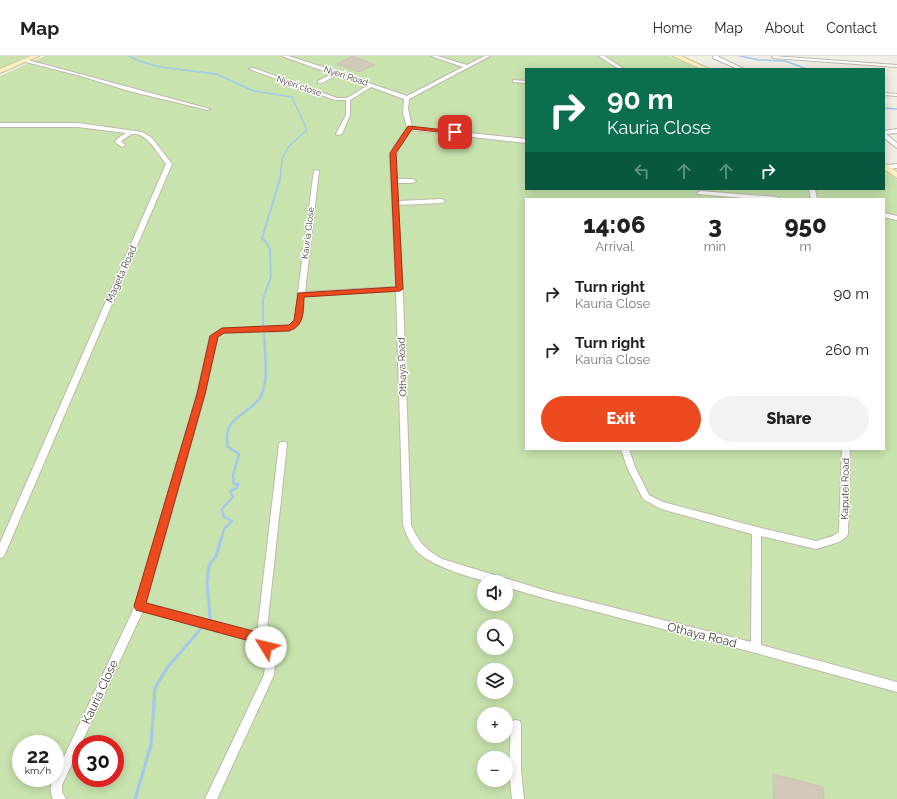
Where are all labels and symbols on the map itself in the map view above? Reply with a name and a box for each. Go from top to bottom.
street label: Nyeri Road [323,64,370,88]
street label: Nyeri close [275,74,323,99]
pin [438,115,472,149]
street label: Kauria Close [300,206,316,259]
street label: Mageta Road [103,244,139,304]
street label: Othaya Road [395,337,409,397]
street label: Kaputei Road [839,458,851,520]
street label: Othaya Road [666,620,738,650]
position arrow [245,626,287,668]
street label: Kauria Close [79,658,121,726]
speed limit sign: 30 [72,735,124,787]

